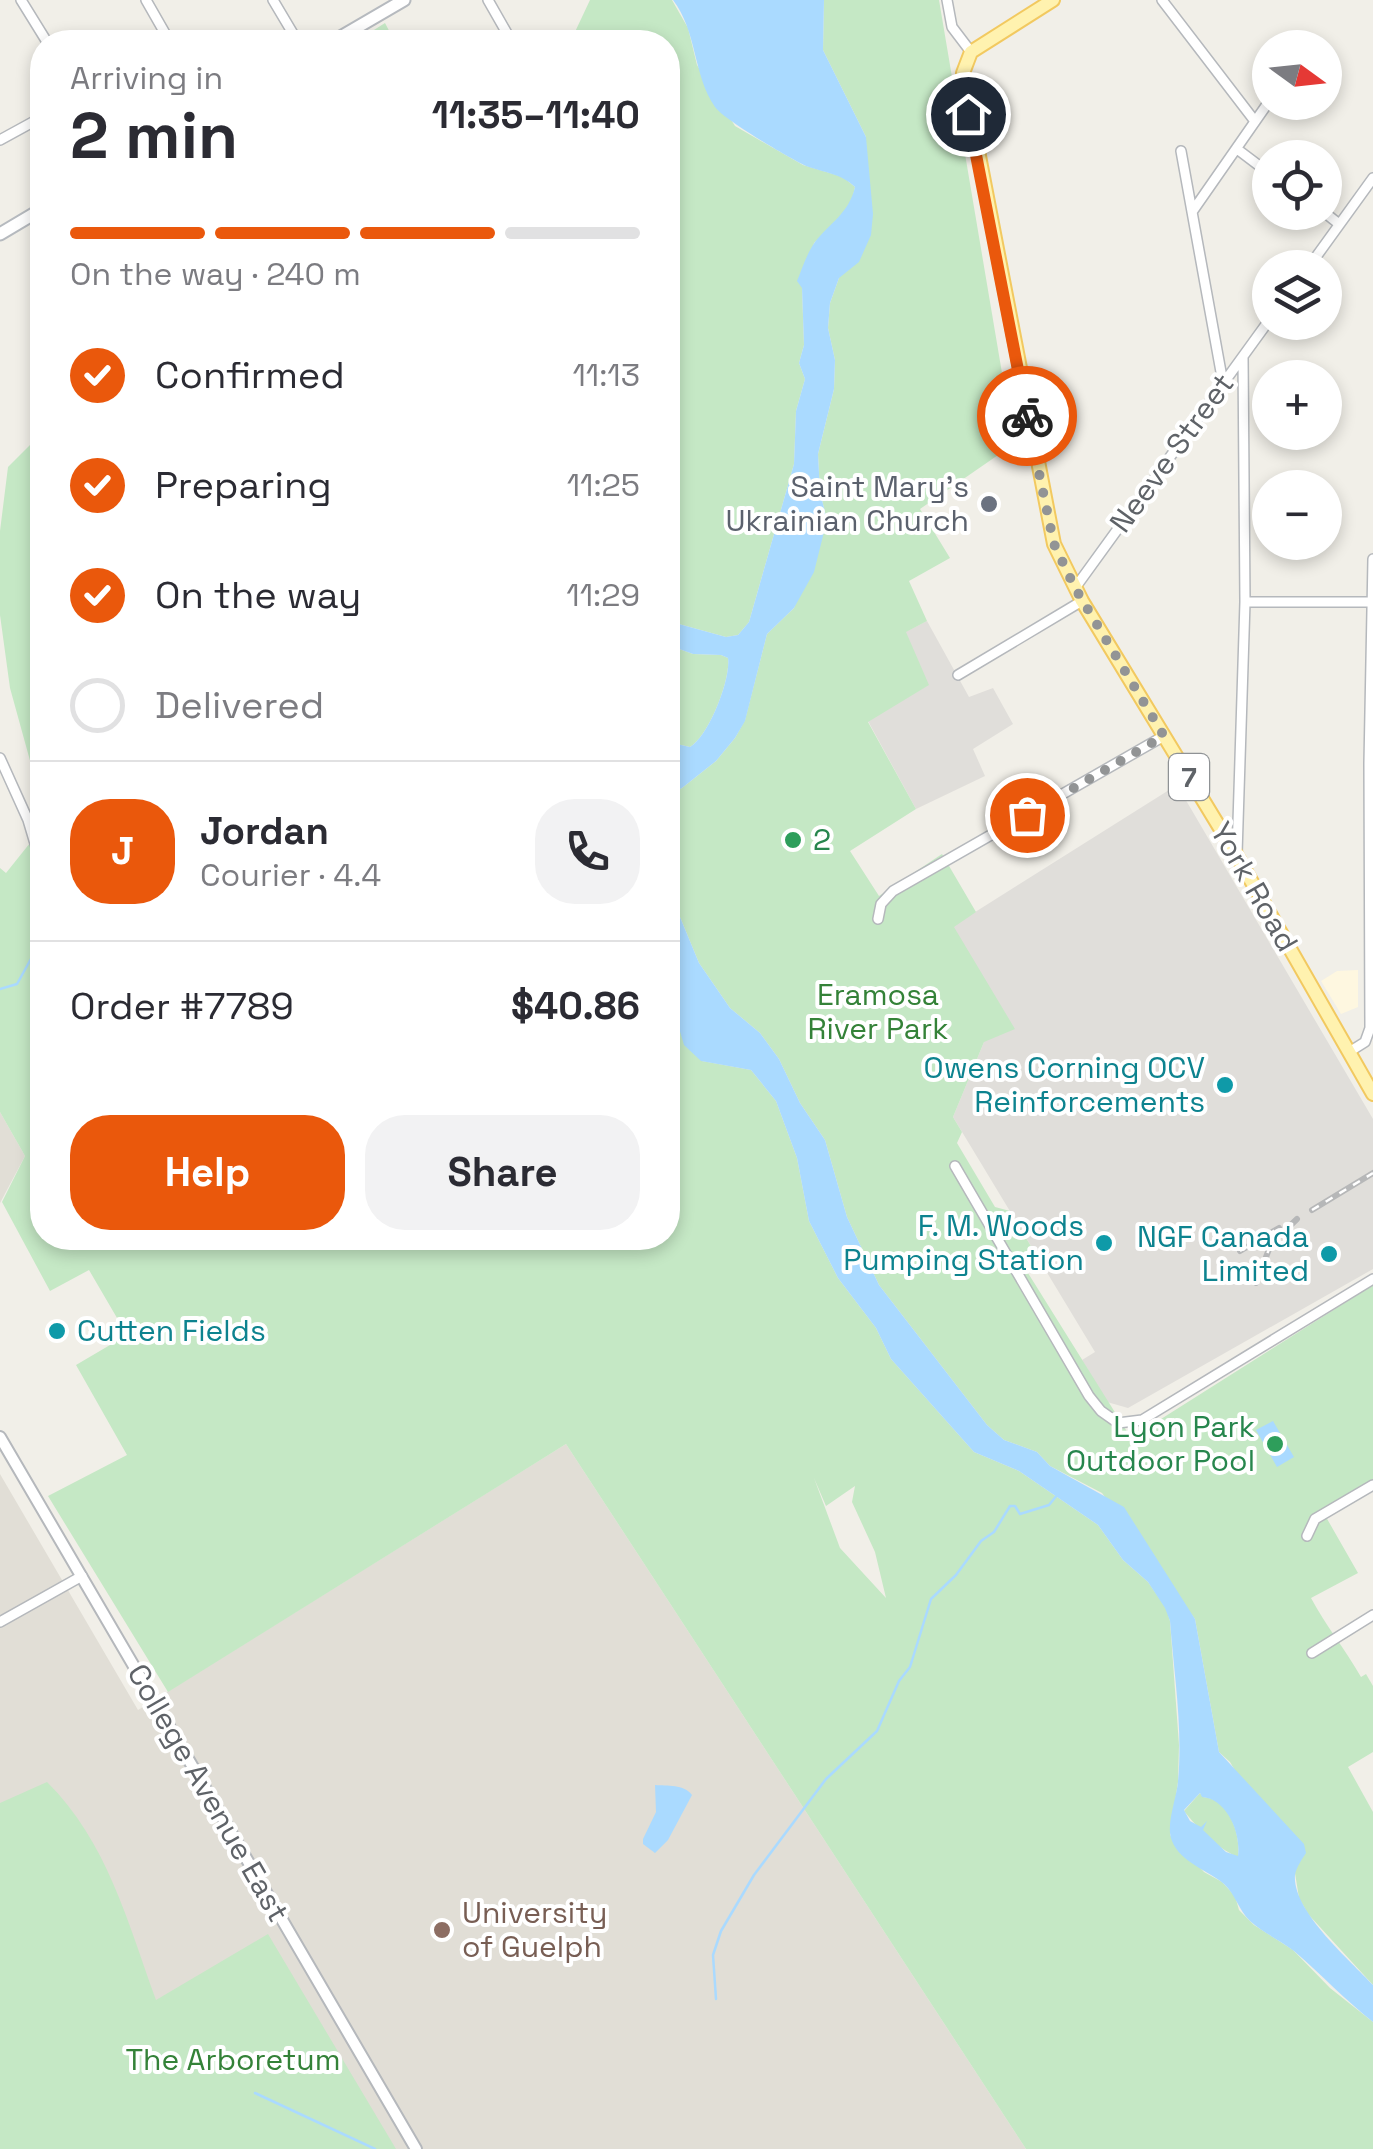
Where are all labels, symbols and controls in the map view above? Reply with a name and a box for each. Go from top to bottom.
north arrow [1252,30,1342,120]
map controls [1252,30,1342,560]
text: Arriving in [70,58,223,98]
pin [926,72,1011,157]
icon: home [941,87,996,142]
text: 11:35–11:40 [432,91,640,139]
text: 2 min [70,94,238,177]
button: locate [1252,140,1342,230]
button: layers [1252,250,1342,340]
text: On the way · 240 m [70,254,361,294]
icon: check [70,348,125,403]
text: Confirmed [155,351,345,399]
text: 11:13 [572,355,640,395]
button: + [1252,360,1342,450]
street label: Neeve Street [1101,365,1242,540]
courier [977,366,1077,466]
icon: bike [1000,389,1055,444]
icon: check [70,458,125,513]
text: Preparing [155,461,332,509]
text: 11:25 [567,465,640,505]
place label: Saint Mary's Ukrainian Church [726,467,969,540]
button: − [1252,470,1342,560]
marker: Saint Mary's Ukrainian Church [978,493,1000,515]
icon: check [70,568,125,623]
text: On the way [155,571,361,619]
text: 11:29 [566,575,640,615]
text: Delivered [155,681,324,729]
road number: 7 [1169,754,1209,800]
pin [985,773,1070,858]
icon: bag [1000,788,1055,843]
button: phone [535,799,640,904]
text: Jordan [200,807,329,855]
street label: York Road [1202,815,1307,958]
place label: 2 [813,820,831,859]
text: J [111,827,134,875]
marker: 2 [782,829,804,851]
text: Courier · 4.4 [200,855,381,895]
park label: Eramosa River Park [807,975,949,1048]
text: Order #7789 [70,982,294,1030]
text: $40.86 [511,982,640,1030]
place label: Owens Corning OCV Reinforcements [924,1048,1205,1121]
marker: Owens Corning OCV Reinforcements [1214,1074,1236,1096]
button: Help [70,1115,345,1230]
button: Share [365,1115,640,1230]
place label: F. M. Woods Pumping Station [843,1206,1084,1279]
place label: NGF Canada Limited [1137,1217,1309,1290]
marker: F. M. Woods Pumping Station [1093,1232,1115,1254]
marker: NGF Canada Limited [1318,1243,1340,1265]
place label: Cutten Fields [77,1311,266,1350]
marker: Cutten Fields [46,1320,68,1342]
place label: Lyon Park Outdoor Pool [1066,1407,1255,1480]
marker: Lyon Park Outdoor Pool [1264,1433,1286,1455]
street label: College Avenue East [119,1657,298,1929]
place label: University of Guelph [462,1893,607,1966]
marker: University of Guelph [431,1919,453,1941]
park label: The Arboretum [125,2040,341,2079]

